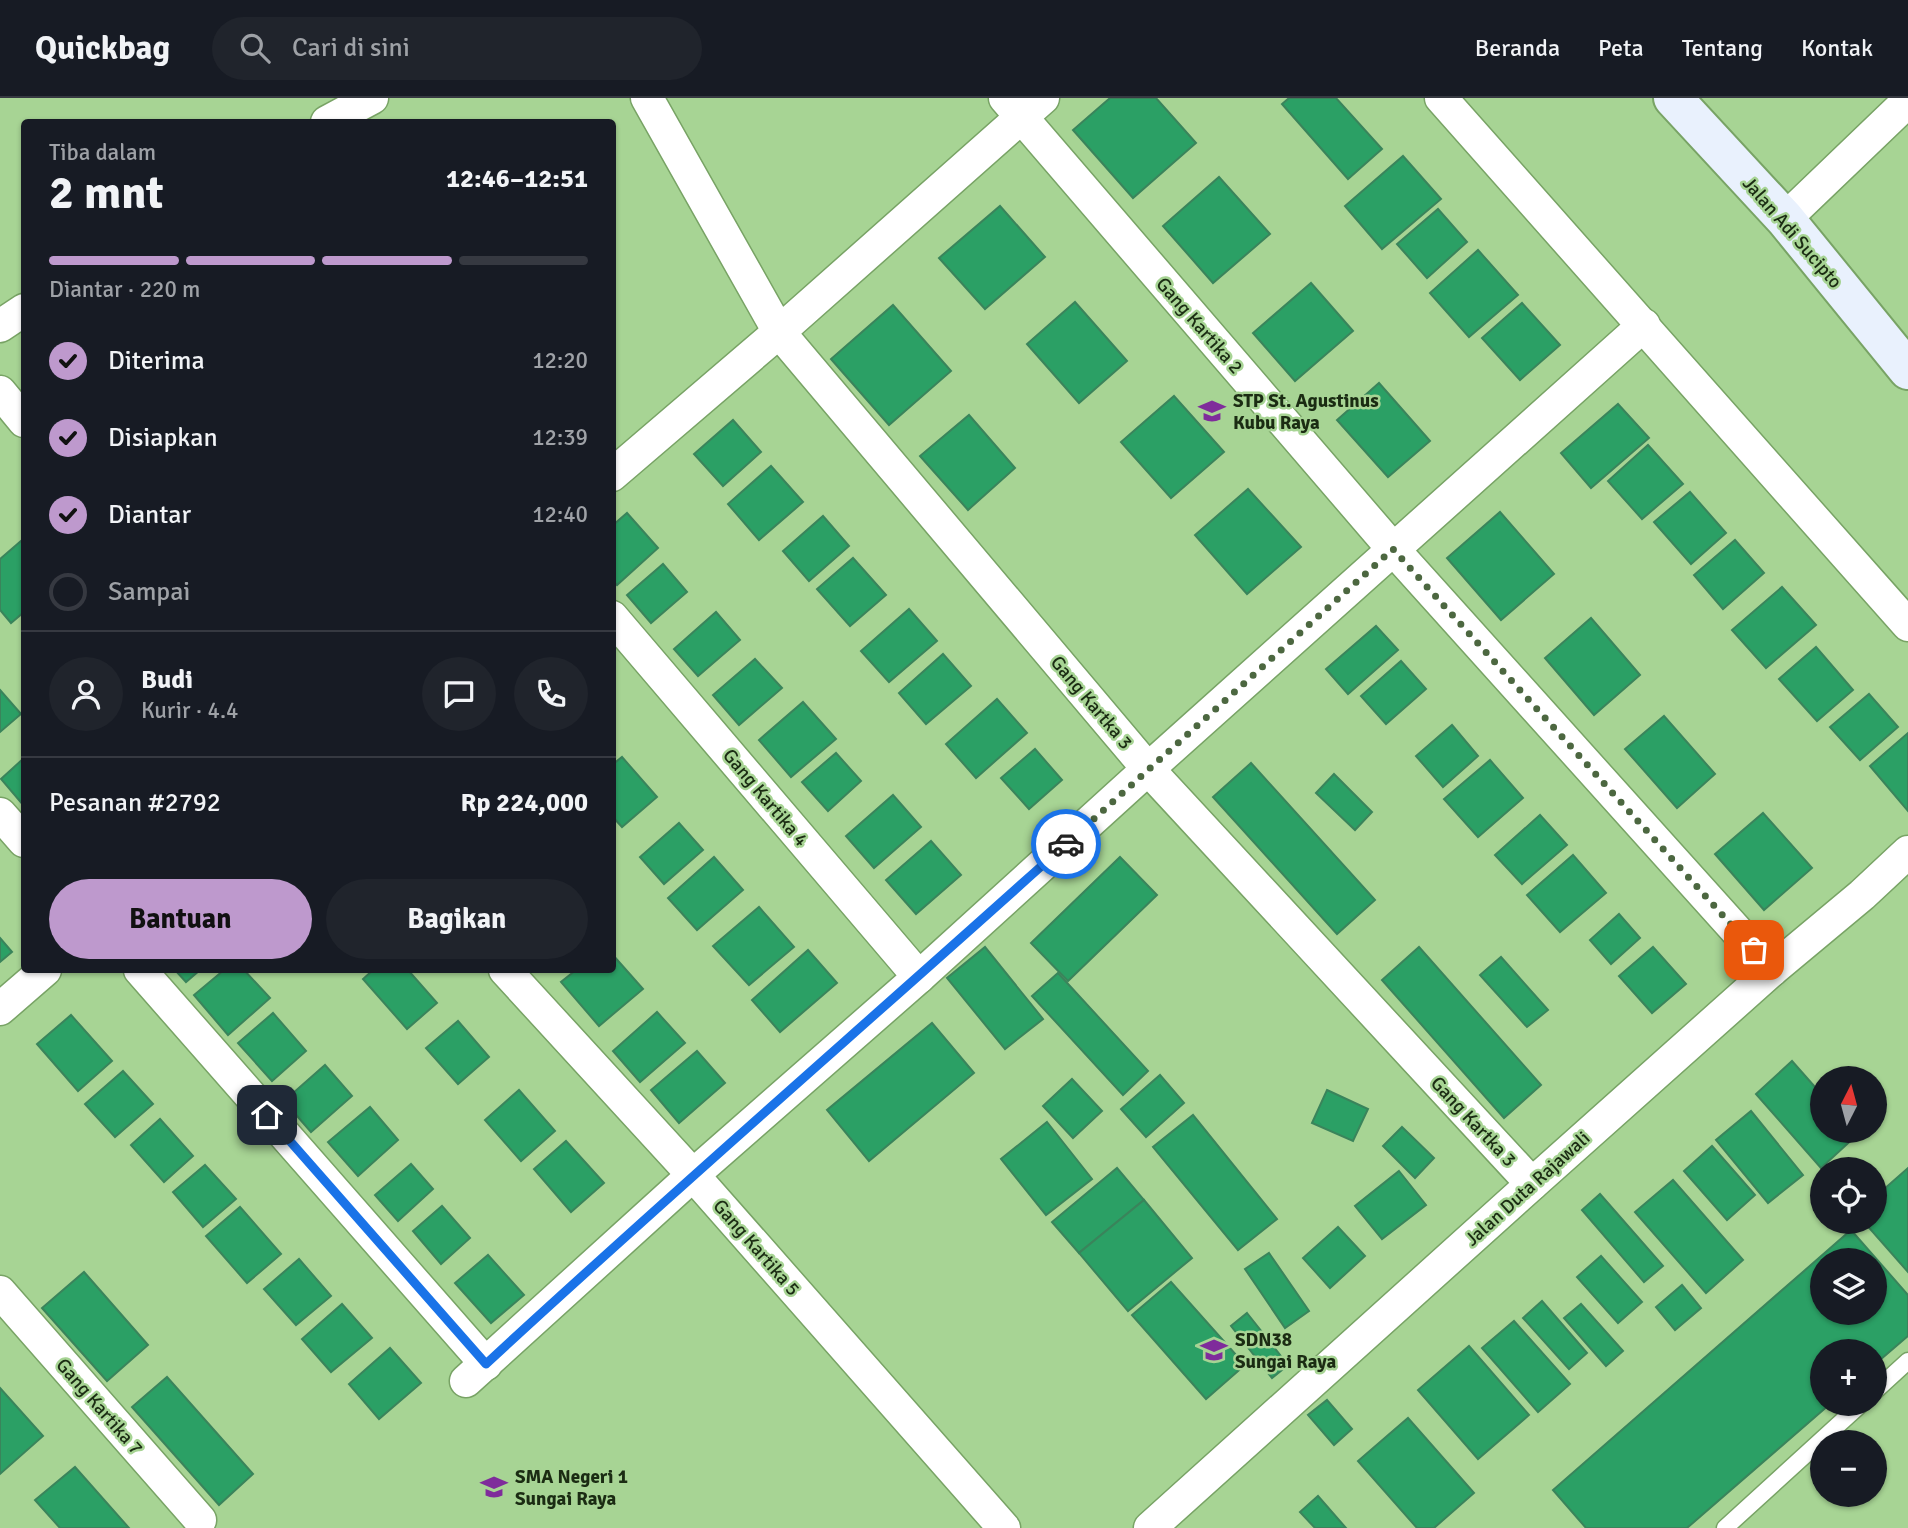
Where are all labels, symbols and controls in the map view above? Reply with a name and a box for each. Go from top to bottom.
search box [212,17,702,80]
text: Quickbag [35,28,170,69]
icon: search [236,29,274,67]
text: Cari di sini [292,32,410,64]
text: Beranda [1475,33,1560,63]
text: Peta [1598,33,1644,63]
text: Tentang [1682,33,1763,63]
text: Kontak [1801,33,1873,63]
text: Tiba dalam [49,138,156,167]
text: 12:46–12:51 [446,163,588,195]
text: 2 mnt [49,165,164,221]
street label: Jalan Adi Sucipto [1737,172,1847,293]
street label: Gang Kartika 2 [1151,272,1248,379]
text: Diantar · 220 m [49,275,200,304]
icon: check [49,342,87,380]
text: Diterima [108,345,205,377]
text: 12:20 [532,346,588,375]
place label: STP St. Agustinus Kubu Raya [1233,389,1379,435]
school or university icon: STP St. Agustinus Kubu Raya [1197,396,1227,426]
icon: check [49,419,87,457]
text: Disiapkan [108,422,218,454]
text: 12:39 [532,423,588,452]
icon: check [49,496,87,534]
text: Diantar [108,499,191,531]
text: 12:40 [532,500,588,529]
text: Sampai [108,576,190,608]
street label: Gang Kartka 3 [1045,651,1137,754]
button: person [49,657,123,731]
button: chat [422,657,496,731]
button: phone [514,657,588,731]
text: Budi [141,664,193,696]
text: Kurir · 4.4 [141,696,238,725]
street label: Gang Kartika 4 [717,744,813,851]
text: Pesanan #2792 [49,787,221,819]
text: Rp 224,000 [460,787,588,819]
courier [1031,809,1101,879]
icon: car [1047,825,1085,863]
button: Bantuan [49,879,312,959]
button: Bagikan [326,879,588,959]
pin [1724,920,1784,980]
icon: bag [1735,931,1773,969]
north arrow [1810,1066,1886,1143]
map controls [1810,1066,1887,1507]
street label: Gang Kartka 3 [1425,1071,1521,1172]
pin [237,1085,297,1145]
icon: home [248,1096,286,1134]
street label: Jalan Duta Rajawali [1460,1126,1595,1251]
button: locate [1810,1157,1887,1234]
street label: Gang Kartika 5 [708,1194,805,1301]
button: layers [1810,1248,1887,1325]
place label: SDN38 Sungai Raya [1235,1328,1337,1374]
school or university icon: SDN38 Sungai Raya [1199,1335,1229,1365]
button: + [1810,1339,1887,1416]
street label: Gang Kartika 7 [51,1353,148,1460]
button: − [1810,1430,1887,1507]
place label: SMA Negeri 1 Sungai Raya [515,1465,628,1511]
school or university icon: SMA Negeri 1 Sungai Raya [479,1472,509,1502]

